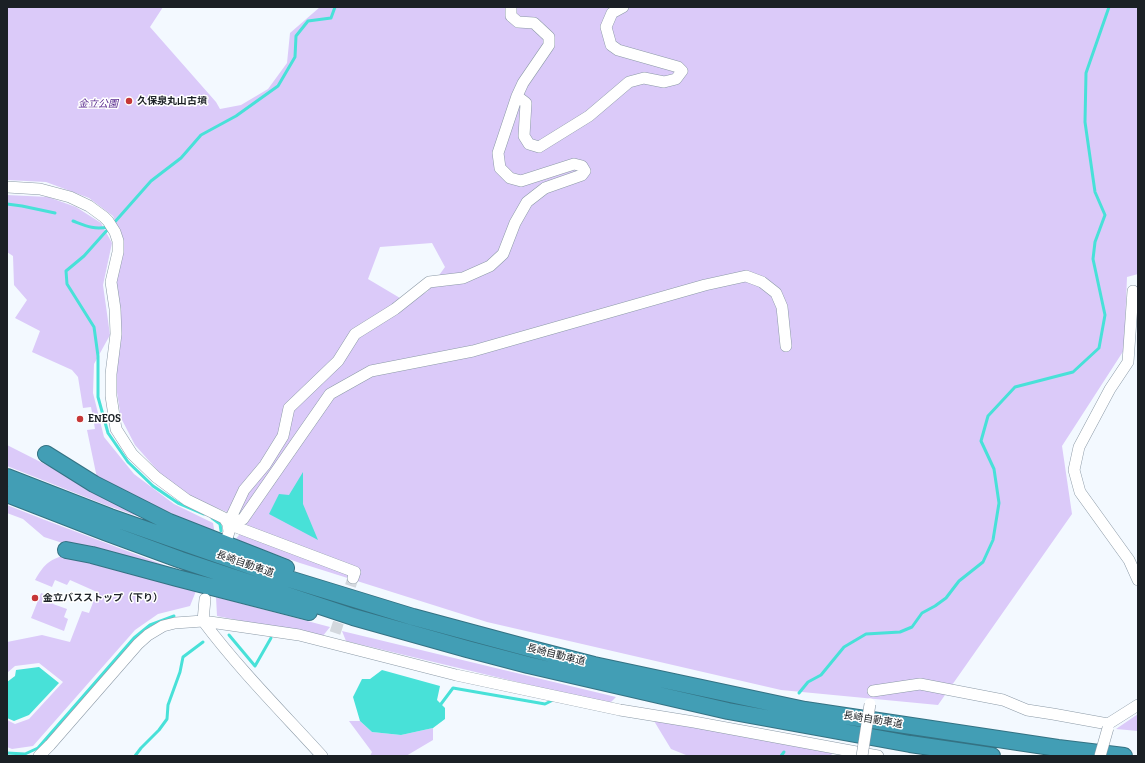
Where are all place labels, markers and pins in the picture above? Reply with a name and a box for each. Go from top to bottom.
place label: 久保泉丸山古墳 [137,95,207,107]
marker: 久保泉丸山古墳 [124,96,134,106]
place label: ENEOS [88,413,121,425]
marker: ENEOS [75,414,85,424]
place label: 金立バスストップ（下り） [43,592,163,604]
marker: 金立バスストップ（下り） [30,593,40,603]

